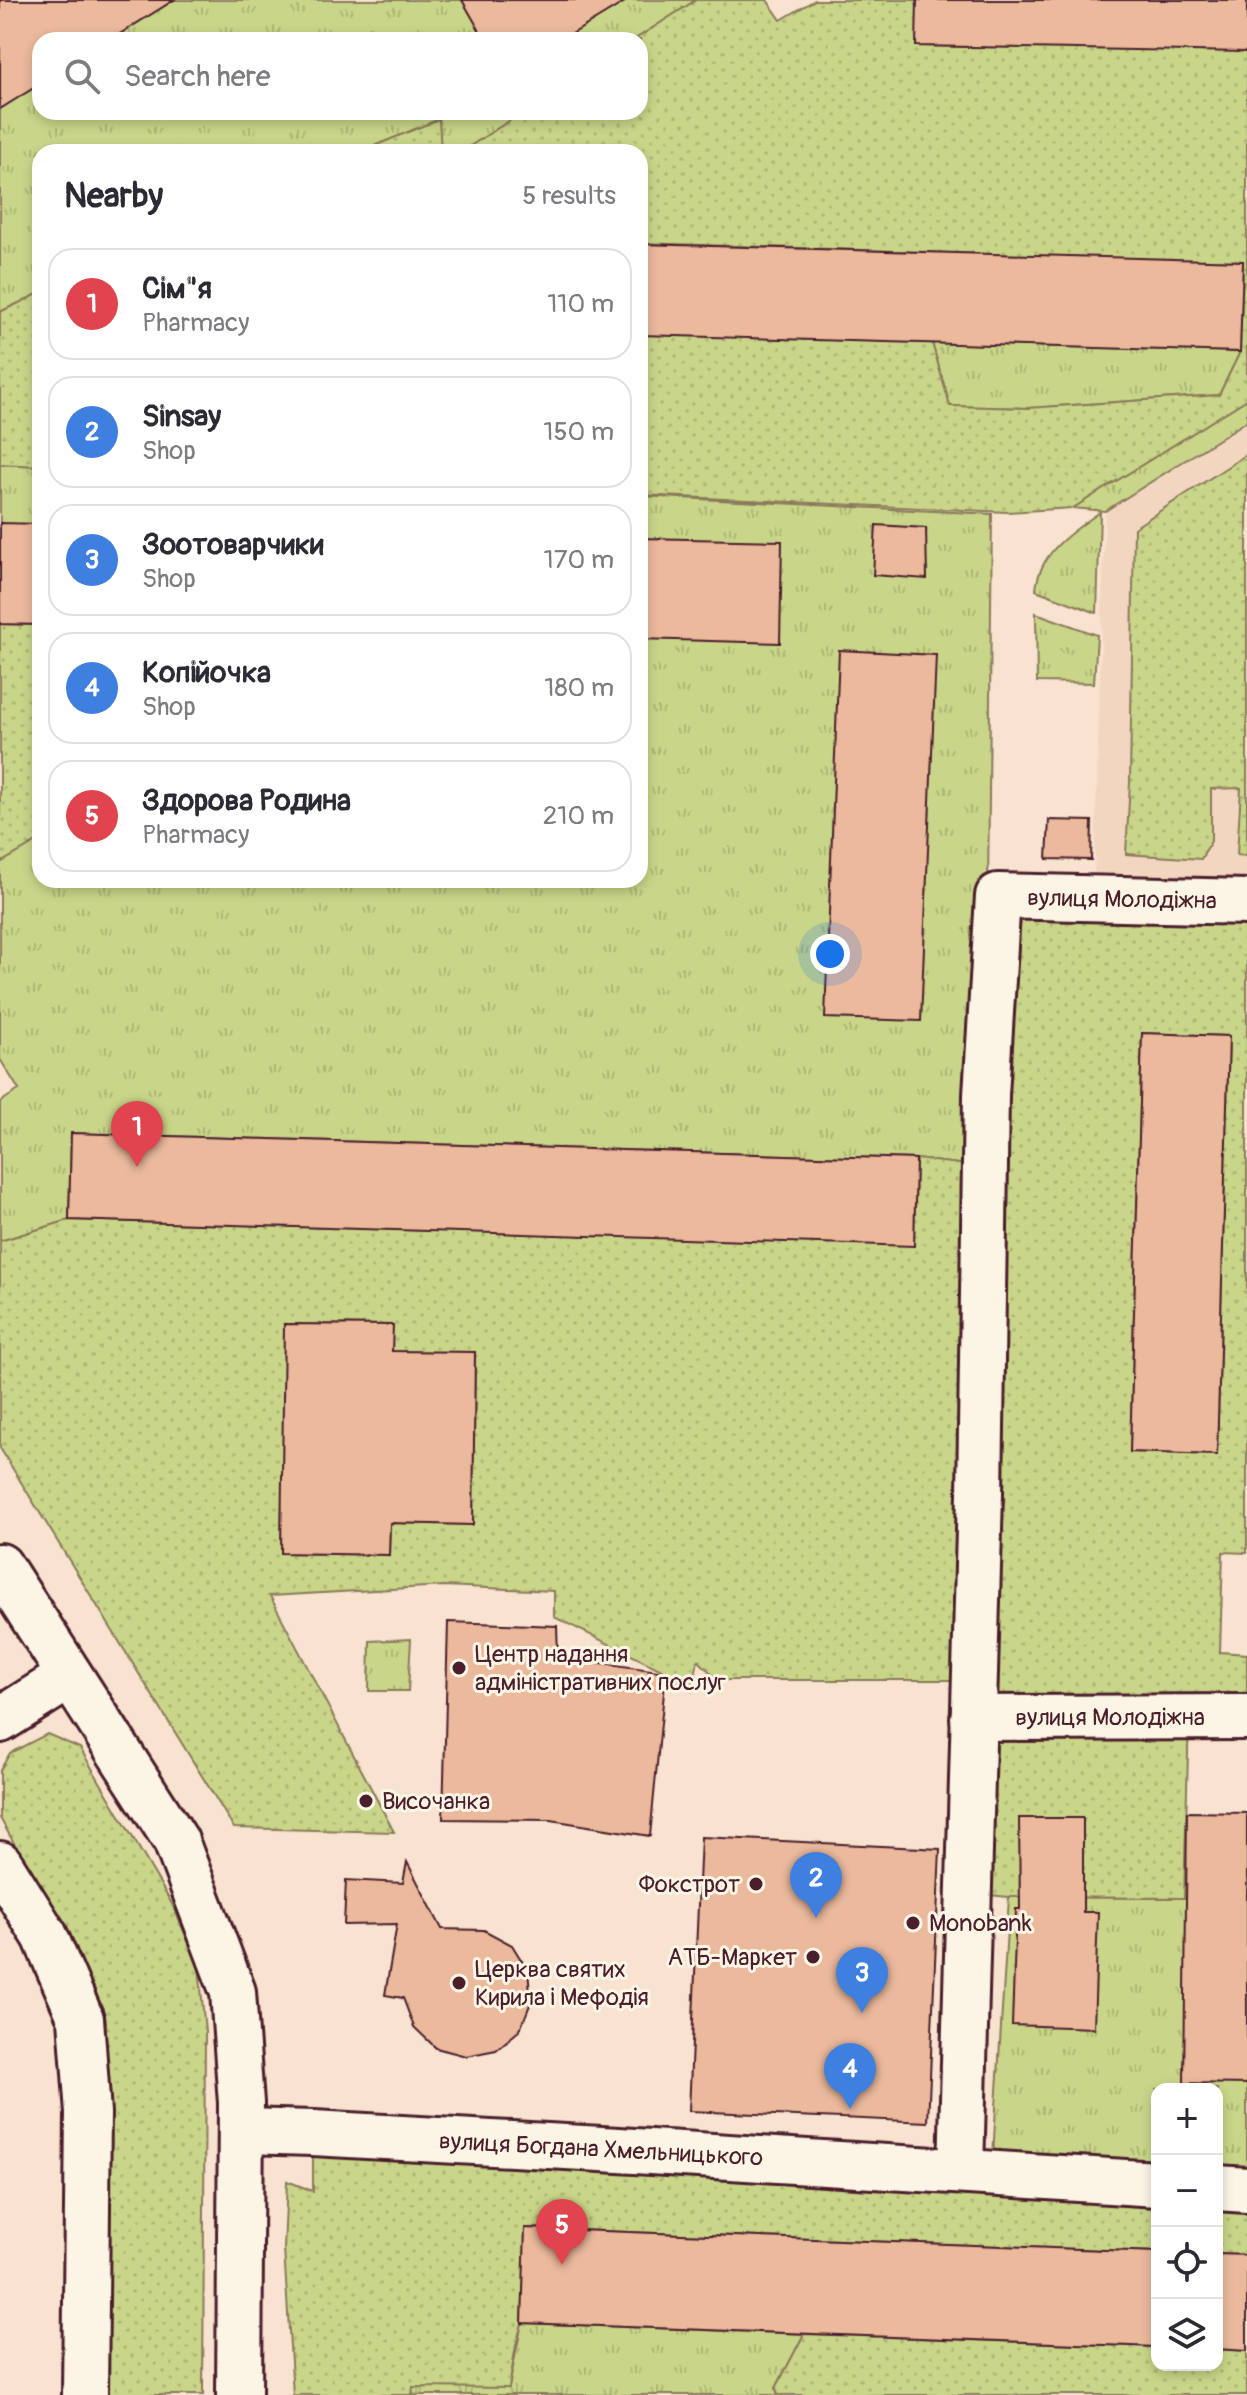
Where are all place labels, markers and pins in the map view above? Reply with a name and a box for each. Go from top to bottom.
pin: 1 [111,1101,163,1167]
place label: Центр надання адміністративних послуг [475,1640,726,1697]
marker: Центр надання адміністративних послуг [450,1659,468,1677]
place label: Височанка [382,1787,490,1816]
marker: Височанка [357,1792,375,1810]
pin: 2 [790,1852,842,1918]
place label: Фокстрот [639,1870,740,1899]
marker: Фокстрот [747,1875,765,1893]
place label: Monobank [929,1909,1032,1938]
marker: Monobank [904,1914,922,1932]
place label: АТБ-Маркет [667,1943,797,1972]
pin: 3 [836,1947,888,2013]
marker: АТБ-Маркет [804,1948,822,1966]
place label: Церква святих Кирила і Мефодія [475,1955,649,2012]
marker: Церква святих Кирила і Мефодія [450,1974,468,1992]
pin: 4 [824,2043,876,2109]
pin: 5 [536,2199,588,2265]

